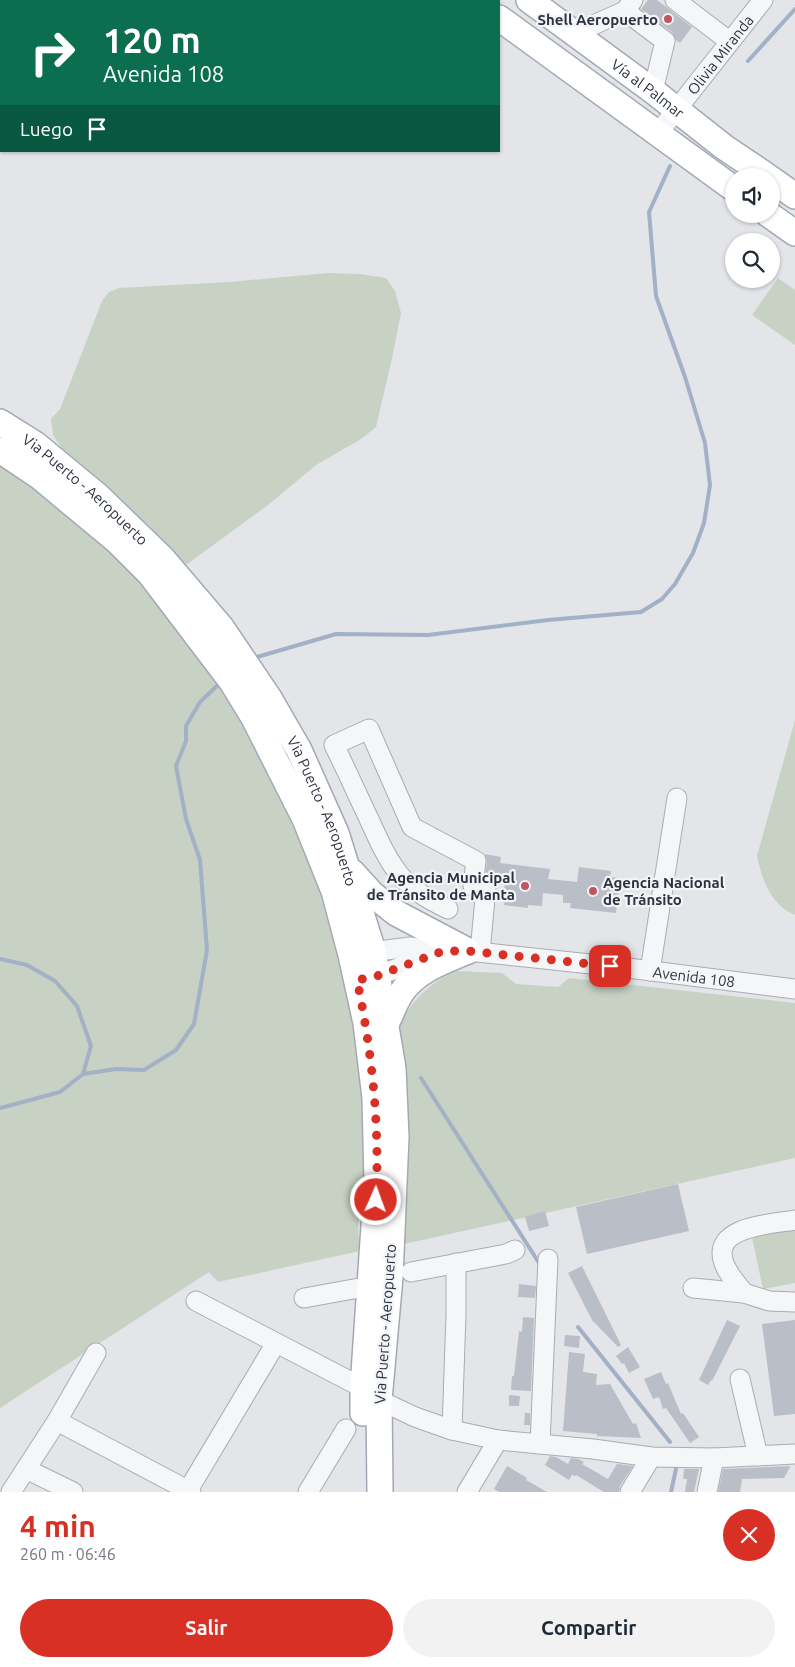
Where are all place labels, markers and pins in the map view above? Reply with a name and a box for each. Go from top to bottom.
place label: Shell Aeropuerto [537,11,658,28]
marker: Shell Aeropuerto [662,13,674,25]
place label: Agencia Municipal de Tránsito de Manta [367,869,515,903]
place label: Agencia Nacional de Tránsito [603,874,725,908]
marker: Agencia Municipal de Tránsito de Manta [519,880,531,892]
marker: Agencia Nacional de Tránsito [587,885,599,897]
pin [589,945,631,987]

